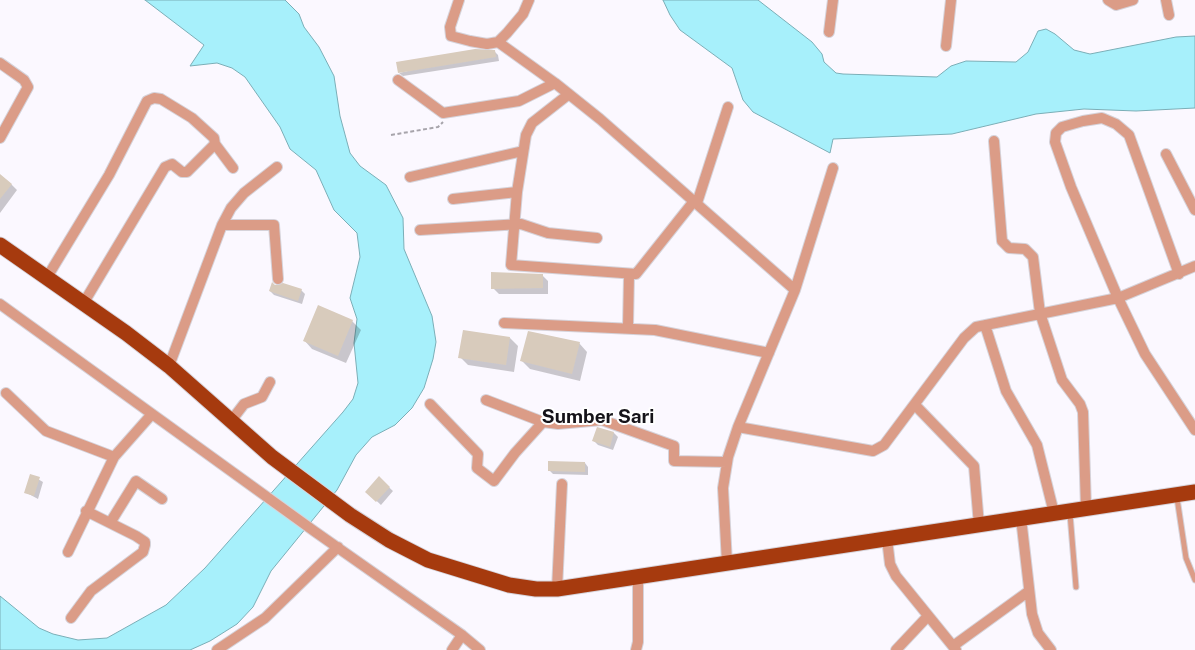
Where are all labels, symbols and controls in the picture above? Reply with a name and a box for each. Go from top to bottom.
district label: Sumber Sari [542,406,654,428]

